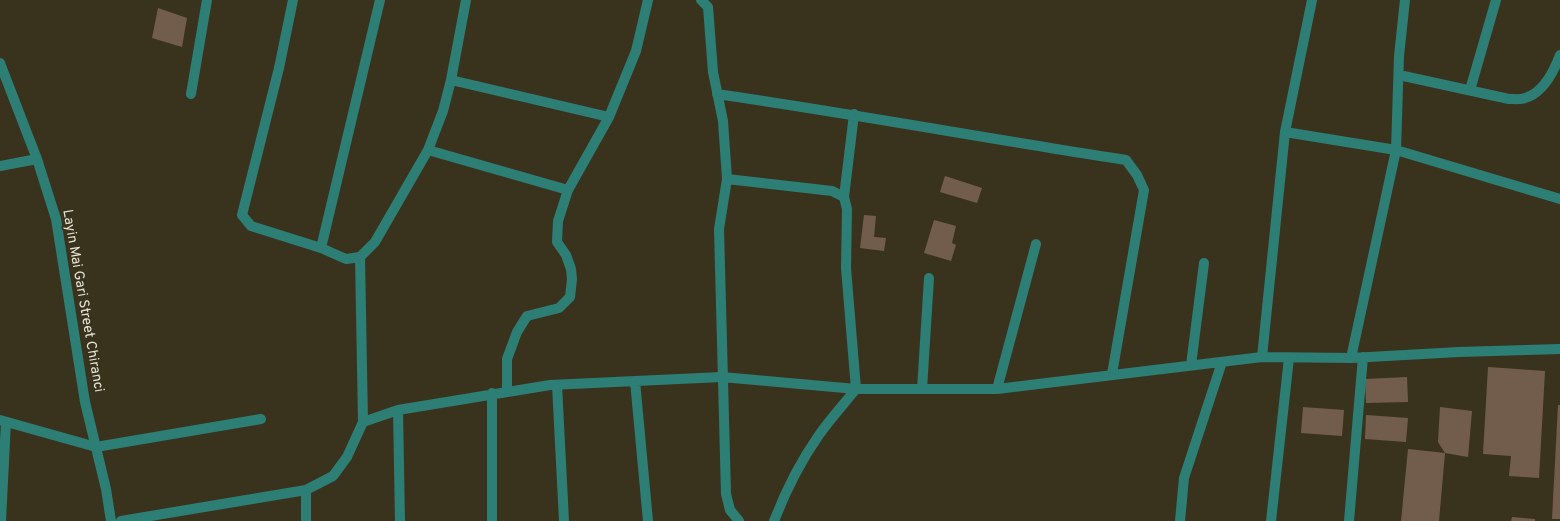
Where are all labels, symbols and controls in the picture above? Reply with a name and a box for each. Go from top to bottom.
street label: Layin Mai Gari Street Chiranci [58,208,106,394]

